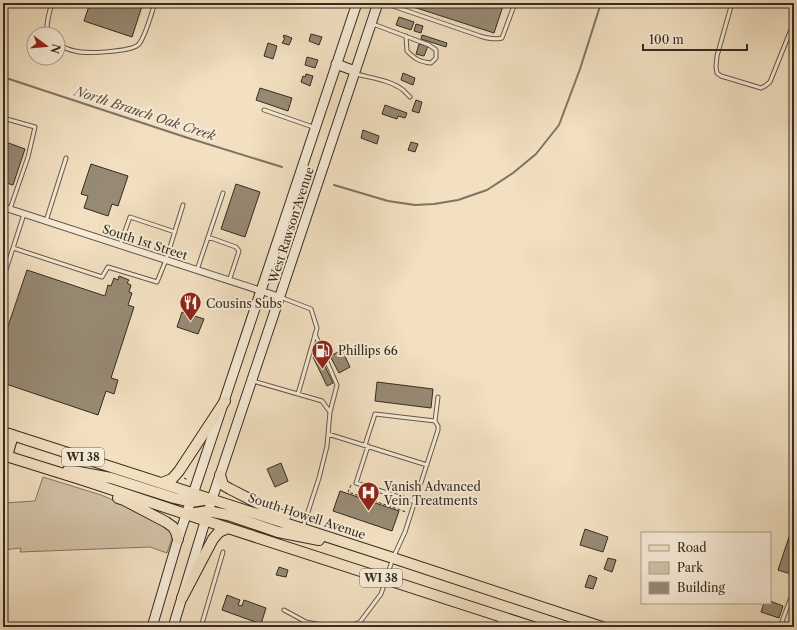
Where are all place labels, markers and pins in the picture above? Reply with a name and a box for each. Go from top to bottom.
restaurant icon: Cousins Subs [177,290,203,323]
place label: Cousins Subs [206,296,282,311]
fuel station icon: Phillips 66 [310,337,336,370]
place label: Phillips 66 [338,343,398,358]
place label: Vanish Advanced Vein Treatments [383,479,481,508]
hospital icon: Vanish Advanced Vein Treatments [355,480,381,513]

